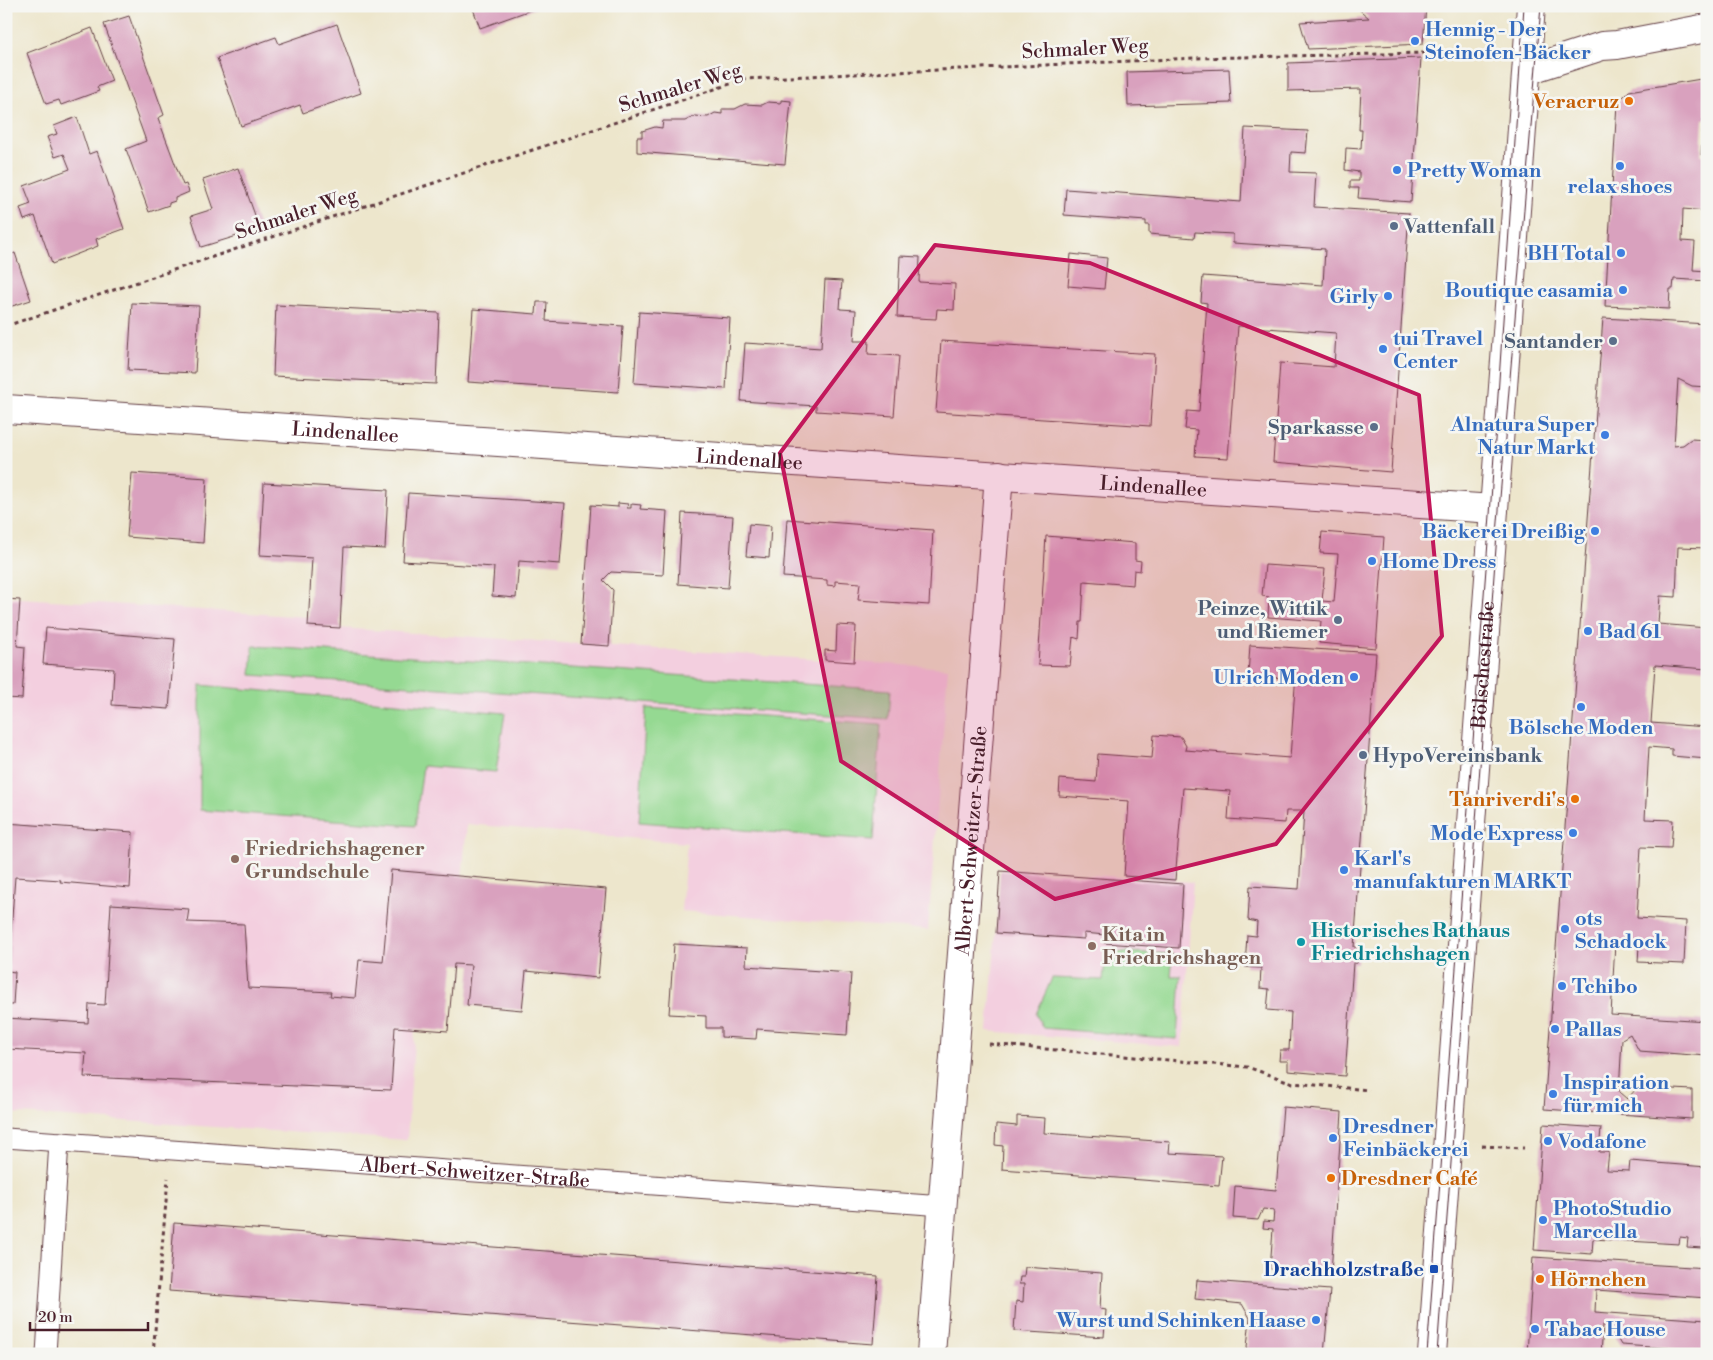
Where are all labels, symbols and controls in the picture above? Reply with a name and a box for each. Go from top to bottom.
place label: Hennig - Der Steinofen-Bäcker [1425,18,1591,66]
street label: Schmaler Weg [1021,34,1150,65]
marker: Hennig - Der Steinofen-Bäcker [1409,35,1421,47]
street label: Schmaler Weg [616,58,745,119]
place label: Veracruz [1532,90,1619,115]
marker: Veracruz [1623,95,1635,107]
place label: Pretty Woman [1407,159,1542,184]
marker: relax shoes [1614,160,1626,172]
marker: Pretty Woman [1391,164,1403,176]
place label: relax shoes [1568,175,1672,200]
street label: Schmaler Weg [232,183,361,246]
place label: Vattenfall [1403,215,1495,240]
marker: Vattenfall [1388,220,1400,232]
place label: BH Total [1527,242,1611,267]
marker: BH Total [1615,247,1627,259]
place label: Boutique casamia [1445,279,1613,304]
marker: Boutique casamia [1617,284,1629,296]
place label: Girly [1330,285,1379,310]
marker: Girly [1382,290,1394,302]
place label: tui Travel Center [1393,327,1484,375]
place label: Santander [1504,330,1603,355]
marker: Santander [1607,335,1619,347]
marker: tui Travel Center [1377,343,1389,355]
place label: Alnatura Super Natur Markt [1450,413,1596,461]
place label: Sparkasse [1268,416,1364,441]
street label: Lindenallee [291,417,400,449]
marker: Sparkasse [1368,421,1380,433]
marker: Alnatura Super Natur Markt [1599,429,1611,441]
street label: Lindenallee [695,444,804,477]
street label: Lindenallee [1099,472,1208,504]
place label: Bäckerei Dreißig [1422,520,1586,545]
marker: Bäckerei Dreißig [1589,525,1601,537]
place label: Home Dress [1382,550,1496,575]
marker: Home Dress [1366,555,1378,567]
place label: Peinze, Wittik und Riemer [1197,597,1329,645]
street label: Bölschestraße [1467,600,1501,731]
marker: Peinze, Wittik und Riemer [1332,614,1344,626]
place label: Bad 61 [1598,620,1662,645]
marker: Bad 61 [1582,625,1594,637]
place label: Ulrich Moden [1213,666,1345,691]
marker: Ulrich Moden [1348,671,1360,683]
marker: Bölsche Moden [1575,701,1587,713]
place label: Bölsche Moden [1509,716,1654,741]
street label: Albert-Schweitzer-Straße [951,725,994,958]
place label: HypoVereinsbank [1373,744,1543,769]
marker: HypoVereinsbank [1357,749,1369,761]
place label: Tanriverdi's [1449,788,1565,813]
marker: Tanriverdi's [1569,793,1581,805]
place label: Mode Express [1430,822,1563,847]
marker: Mode Express [1567,827,1579,839]
place label: Friedrichshagener Grundschule [245,837,425,885]
place label: Karl's manufakturen MARKT [1354,847,1572,895]
marker: Friedrichshagener Grundschule [229,853,241,865]
marker: Karl's manufakturen MARKT [1338,864,1350,876]
place label: ots Schadock [1575,907,1667,955]
place label: Historisches Rathaus Friedrichshagen [1311,919,1510,967]
place label: Kita in Friedrichshagen [1102,923,1262,971]
marker: ots Schadock [1559,923,1571,935]
marker: Historisches Rathaus Friedrichshagen [1295,936,1307,948]
marker: Kita in Friedrichshagen [1086,940,1098,952]
place label: Tchibo [1572,975,1638,1000]
marker: Tchibo [1556,980,1568,992]
place label: Pallas [1565,1018,1622,1043]
marker: Pallas [1549,1023,1561,1035]
place label: Inspiration für mich [1563,1071,1670,1119]
marker: Inspiration für mich [1547,1088,1559,1100]
place label: Dresdner Feinbäckerei [1343,1115,1469,1163]
place label: Vodafone [1557,1130,1647,1155]
marker: Dresdner Feinbäckerei [1327,1132,1339,1144]
marker: Vodafone [1542,1135,1554,1147]
street label: Albert-Schweitzer-Straße [358,1153,591,1194]
place label: Dresdner Café [1341,1167,1478,1192]
marker: Dresdner Café [1325,1172,1337,1184]
place label: PhotoStudio Marcella [1553,1197,1672,1245]
marker: PhotoStudio Marcella [1537,1214,1549,1226]
place label: Drachholzstraße [1264,1258,1424,1283]
marker: Drachholzstraße [1428,1263,1440,1275]
place label: Hörnchen [1550,1268,1647,1293]
marker: Hörnchen [1534,1273,1546,1285]
scale bar [30,1300,148,1332]
text: 20 m [38,1308,73,1327]
place label: Wurst und Schinken Haase [1055,1309,1306,1334]
marker: Wurst und Schinken Haase [1310,1314,1322,1326]
place label: Tabac House [1545,1318,1666,1343]
marker: Tabac House [1529,1323,1541,1335]

